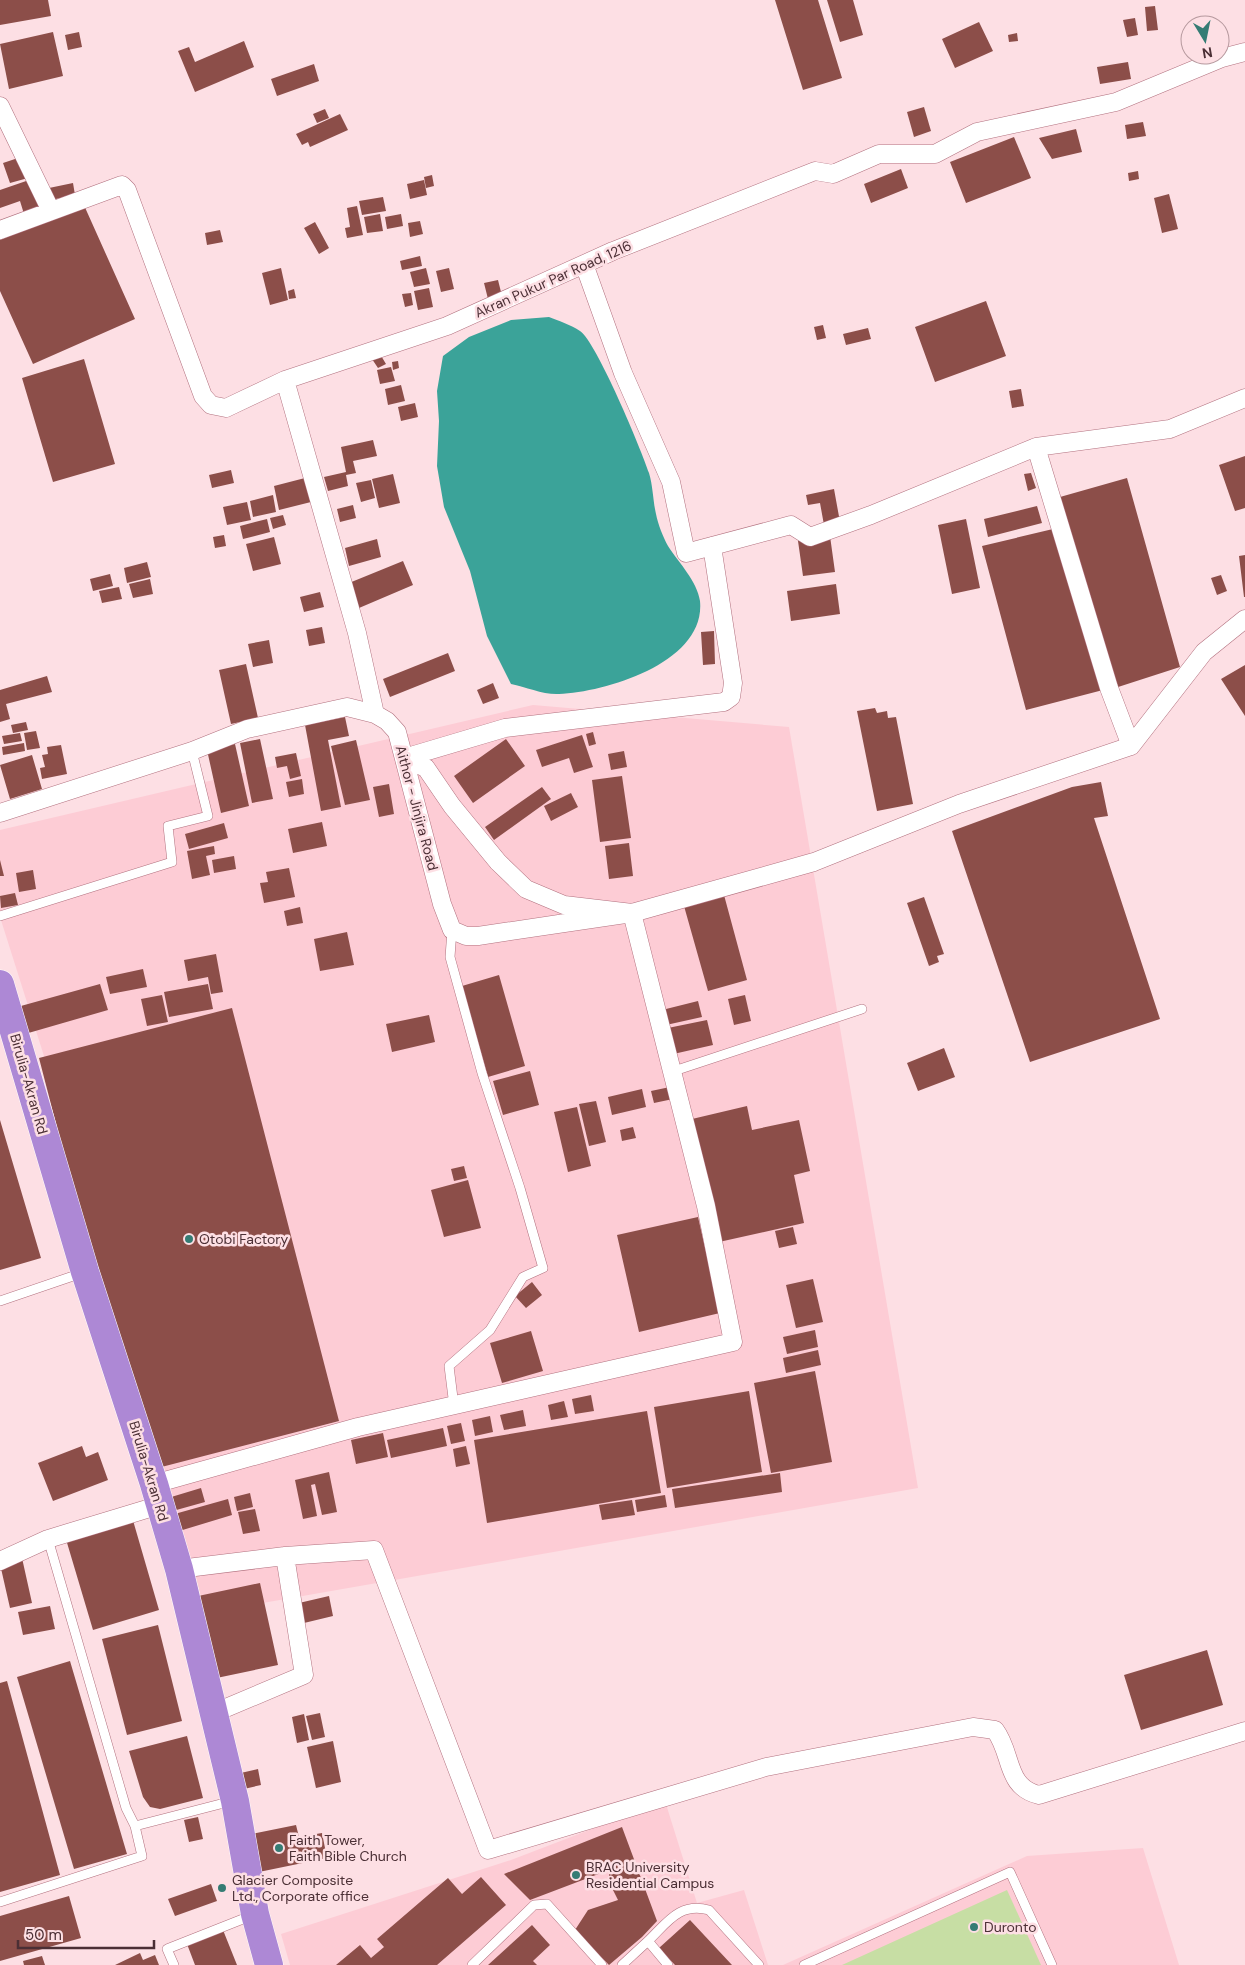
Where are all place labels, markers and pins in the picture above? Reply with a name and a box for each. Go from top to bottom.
place label: Otobi Factory [199,1230,288,1248]
marker: Otobi Factory [183,1233,195,1245]
place label: Faith Tower, Faith Bible Church [289,1831,407,1865]
marker: Faith Tower, Faith Bible Church [273,1842,285,1854]
place label: BRAC University Residential Campus [586,1858,714,1892]
marker: BRAC University Residential Campus [570,1869,582,1881]
place label: Glacier Composite Ltd., Corporate office [232,1871,369,1905]
marker: Glacier Composite Ltd., Corporate office [216,1882,228,1894]
place label: Duronto [984,1918,1037,1936]
marker: Duronto [968,1921,980,1933]

